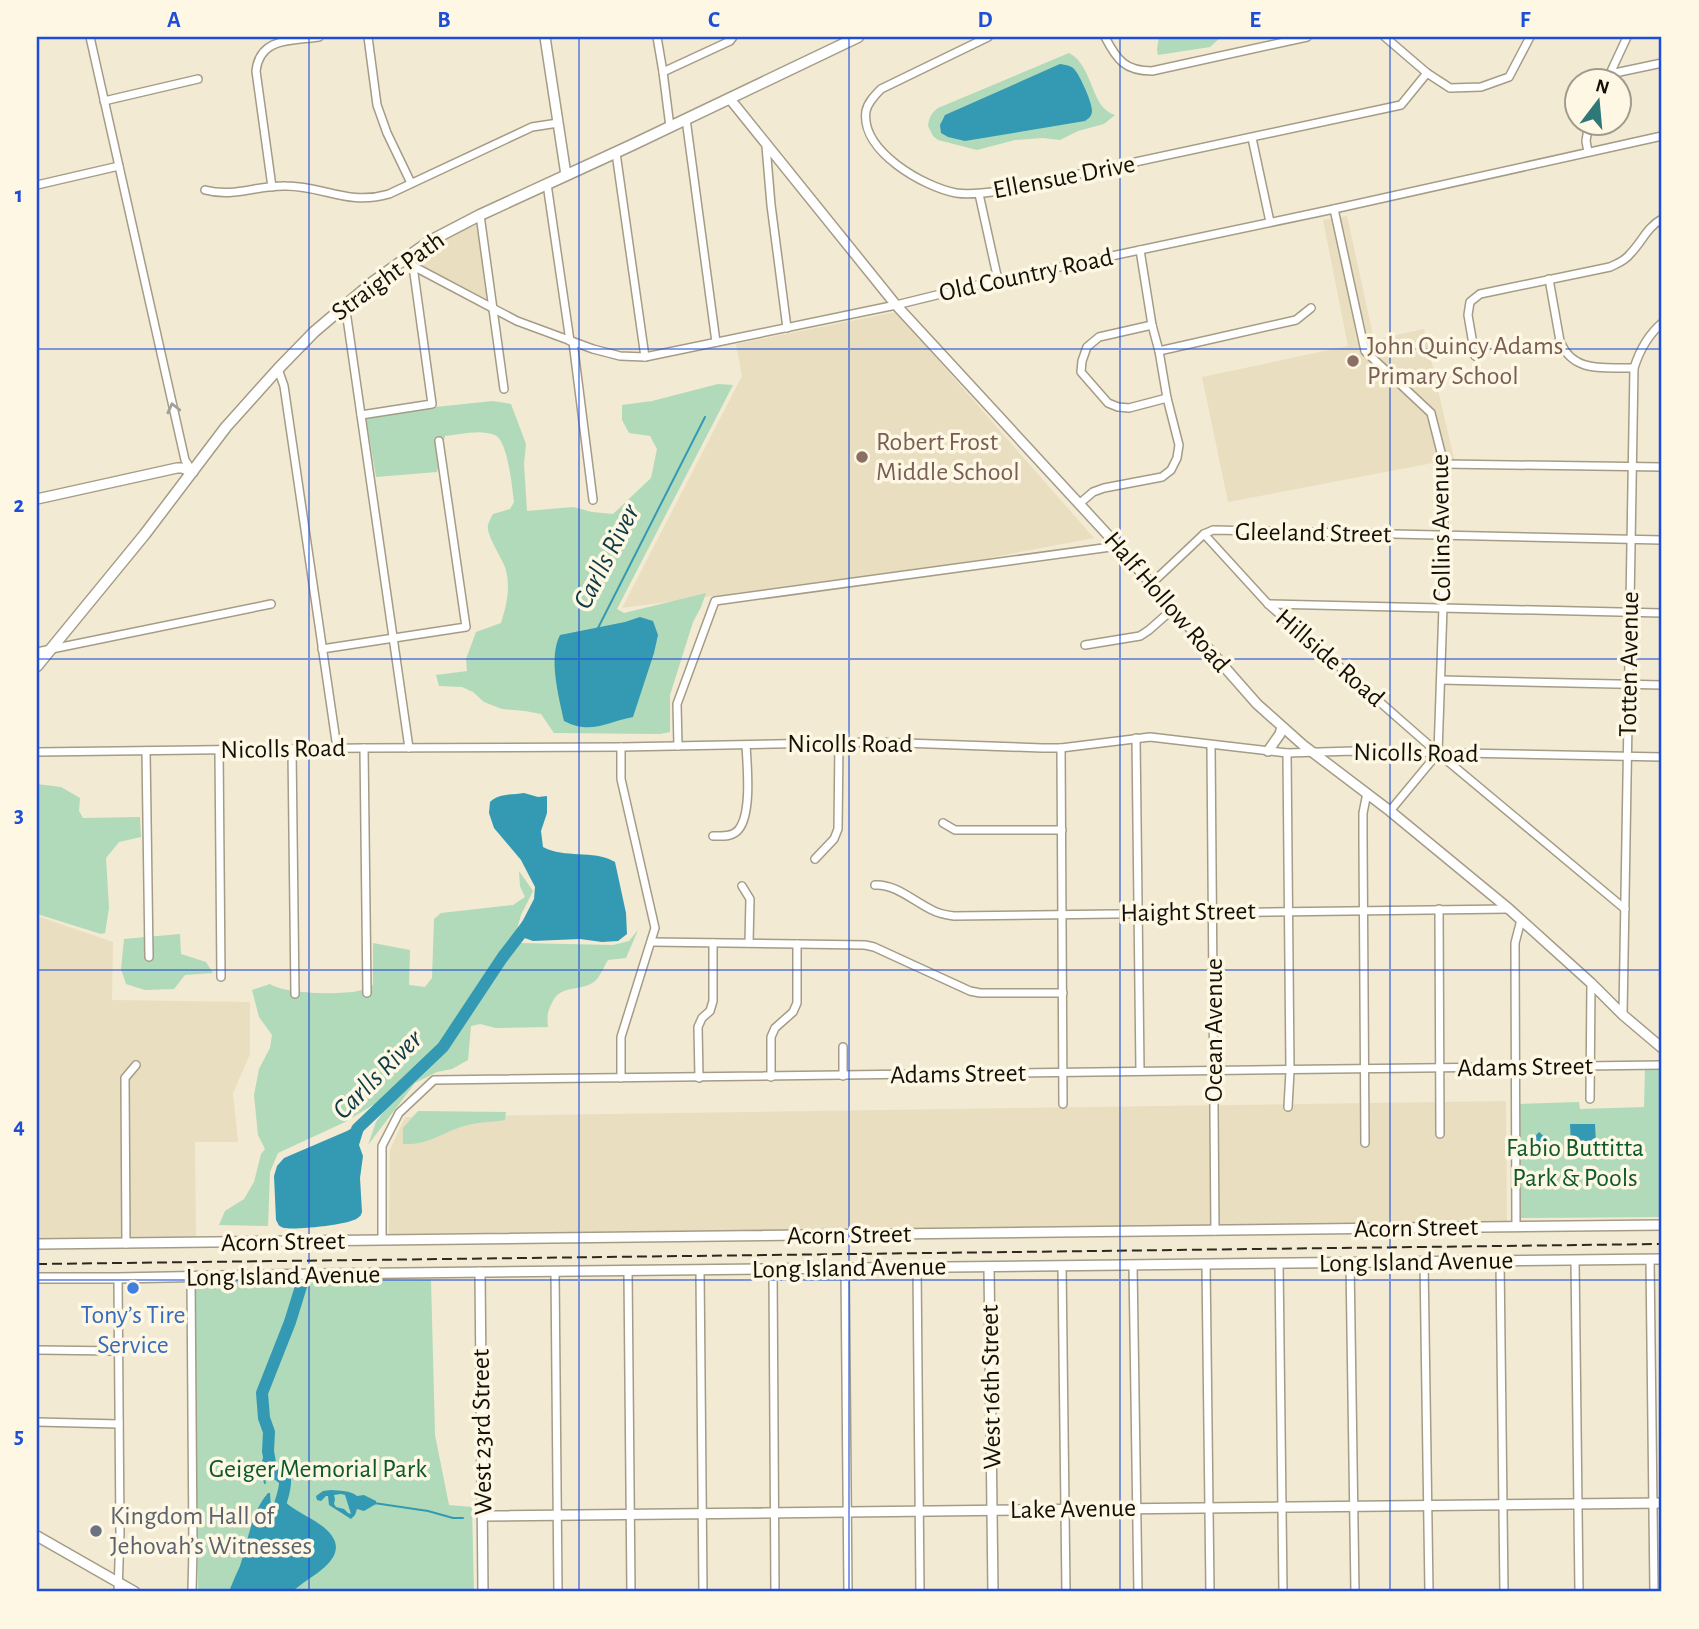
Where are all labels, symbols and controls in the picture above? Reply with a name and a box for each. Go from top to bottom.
text: A [167,9,181,32]
text: B [437,9,451,32]
text: C [708,9,720,32]
text: D [977,9,993,32]
text: E [1249,9,1261,32]
text: F [1520,9,1531,32]
north arrow [1562,66,1632,136]
text: N [1593,76,1611,98]
street label: Ellensue Drive [991,151,1137,203]
text: 1 [15,184,23,207]
street label: Straight Path [327,227,449,325]
street label: Old Country Road [937,244,1115,306]
place label: John Quincy Adams Primary School [1367,333,1563,389]
marker: John Quincy Adams Primary School [1345,353,1361,369]
one-way arrow [167,402,181,414]
place label: Robert Frost Middle School [876,429,1020,485]
marker: Robert Frost Middle School [854,449,870,465]
street label: Collins Avenue [1427,454,1455,602]
text: 2 [14,494,25,517]
water label: Carlls River [569,499,646,614]
street label: Gleeland Street [1235,519,1391,547]
street label: Half Hollow Road [1099,527,1235,677]
street label: Totten Avenue [1615,591,1643,737]
street label: Hillside Road [1271,604,1389,712]
street label: Nicolls Road [787,731,913,757]
street label: Nicolls Road [220,735,346,763]
street label: Nicolls Road [1353,739,1479,767]
text: 3 [14,804,24,827]
street label: Haight Street [1120,898,1256,926]
street label: Ocean Avenue [1201,958,1227,1102]
water label: Carlls River [328,1024,429,1125]
street label: Adams Street [1457,1053,1593,1081]
street label: Adams Street [890,1060,1026,1088]
text: 4 [13,1115,25,1138]
park label: Fabio Buttitta Park & Pools [1506,1135,1644,1191]
street label: Acorn Street [1354,1214,1478,1242]
street label: Acorn Street [787,1221,911,1249]
street label: Acorn Street [221,1228,345,1256]
street label: Long Island Avenue [1319,1247,1513,1277]
street label: Long Island Avenue [752,1253,946,1283]
street label: Long Island Avenue [186,1261,380,1291]
marker: Tony’s Tire Service [125,1280,141,1296]
place label: Tony’s Tire Service [80,1302,186,1358]
street label: West 16th Street [977,1304,1005,1470]
street label: West 23rd Street [468,1349,496,1515]
text: 5 [14,1425,24,1448]
park label: Geiger Memorial Park [209,1456,427,1482]
street label: Lake Avenue [1010,1495,1136,1523]
place label: Kingdom Hall of Jehovah’s Witnesses [110,1503,312,1559]
marker: Kingdom Hall of Jehovah’s Witnesses [88,1523,104,1539]

